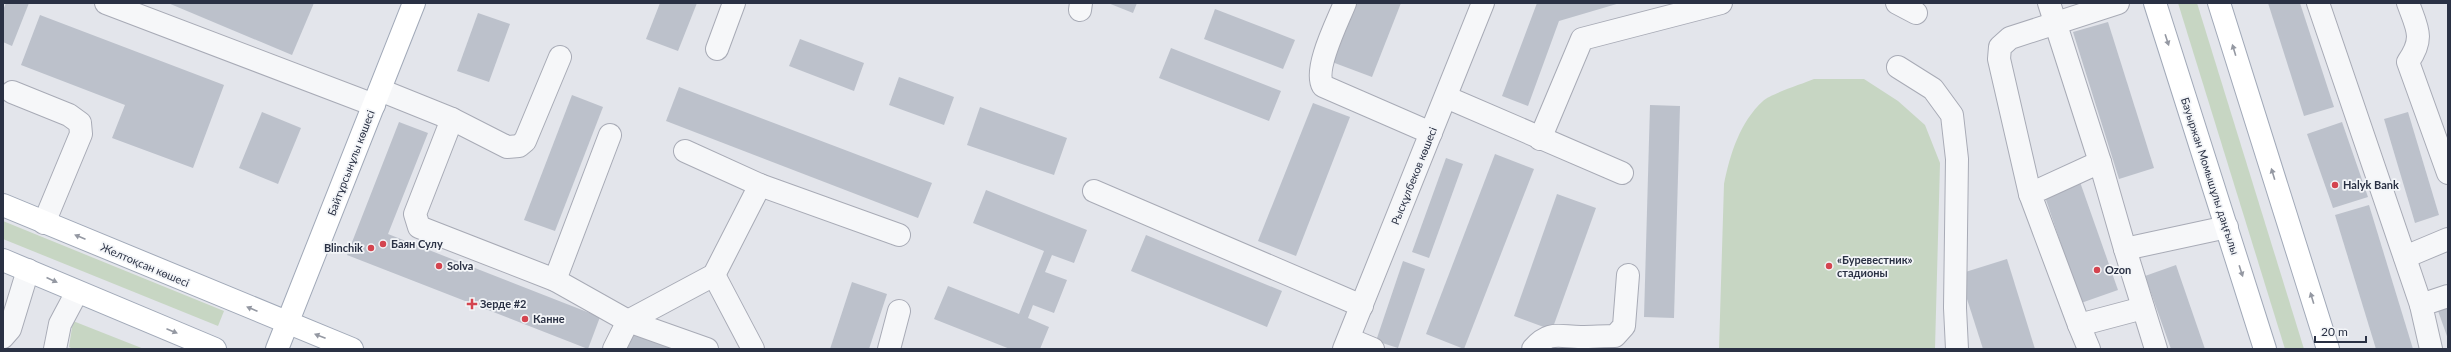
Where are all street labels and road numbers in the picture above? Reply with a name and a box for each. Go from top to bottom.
street label: Бауыржан Момышұлы даңғылы [2179,96,2242,256]
street label: Байтұрсынұлы көшесі [324,108,377,218]
street label: Рысқұлбеков көшесі [1388,125,1439,227]
street label: Желтоқсан көшесі [99,240,192,289]

